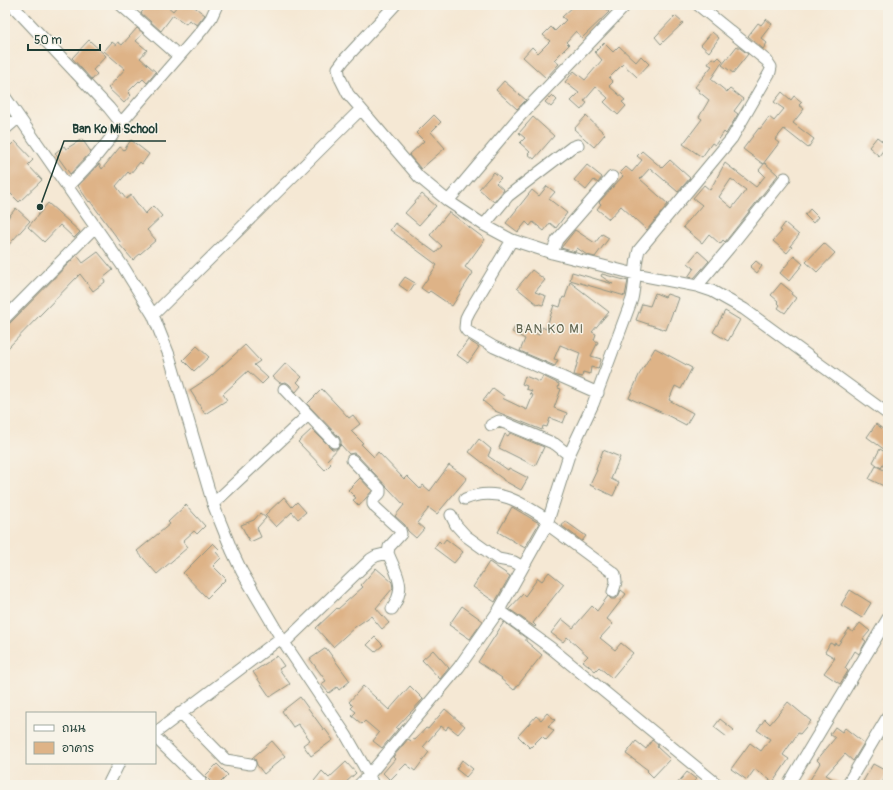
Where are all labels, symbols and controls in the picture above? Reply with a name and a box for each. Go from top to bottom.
scale bar [28,26,100,52]
text: 50 m [34,33,62,48]
callout: Ban Ko Mi School [64,117,166,141]
text: Ban Ko Mi School [72,122,158,137]
district label: BAN KO MI [516,321,584,337]
legend [26,712,156,764]
text: ถนน [62,721,86,736]
text: อาคาร [62,741,94,756]

